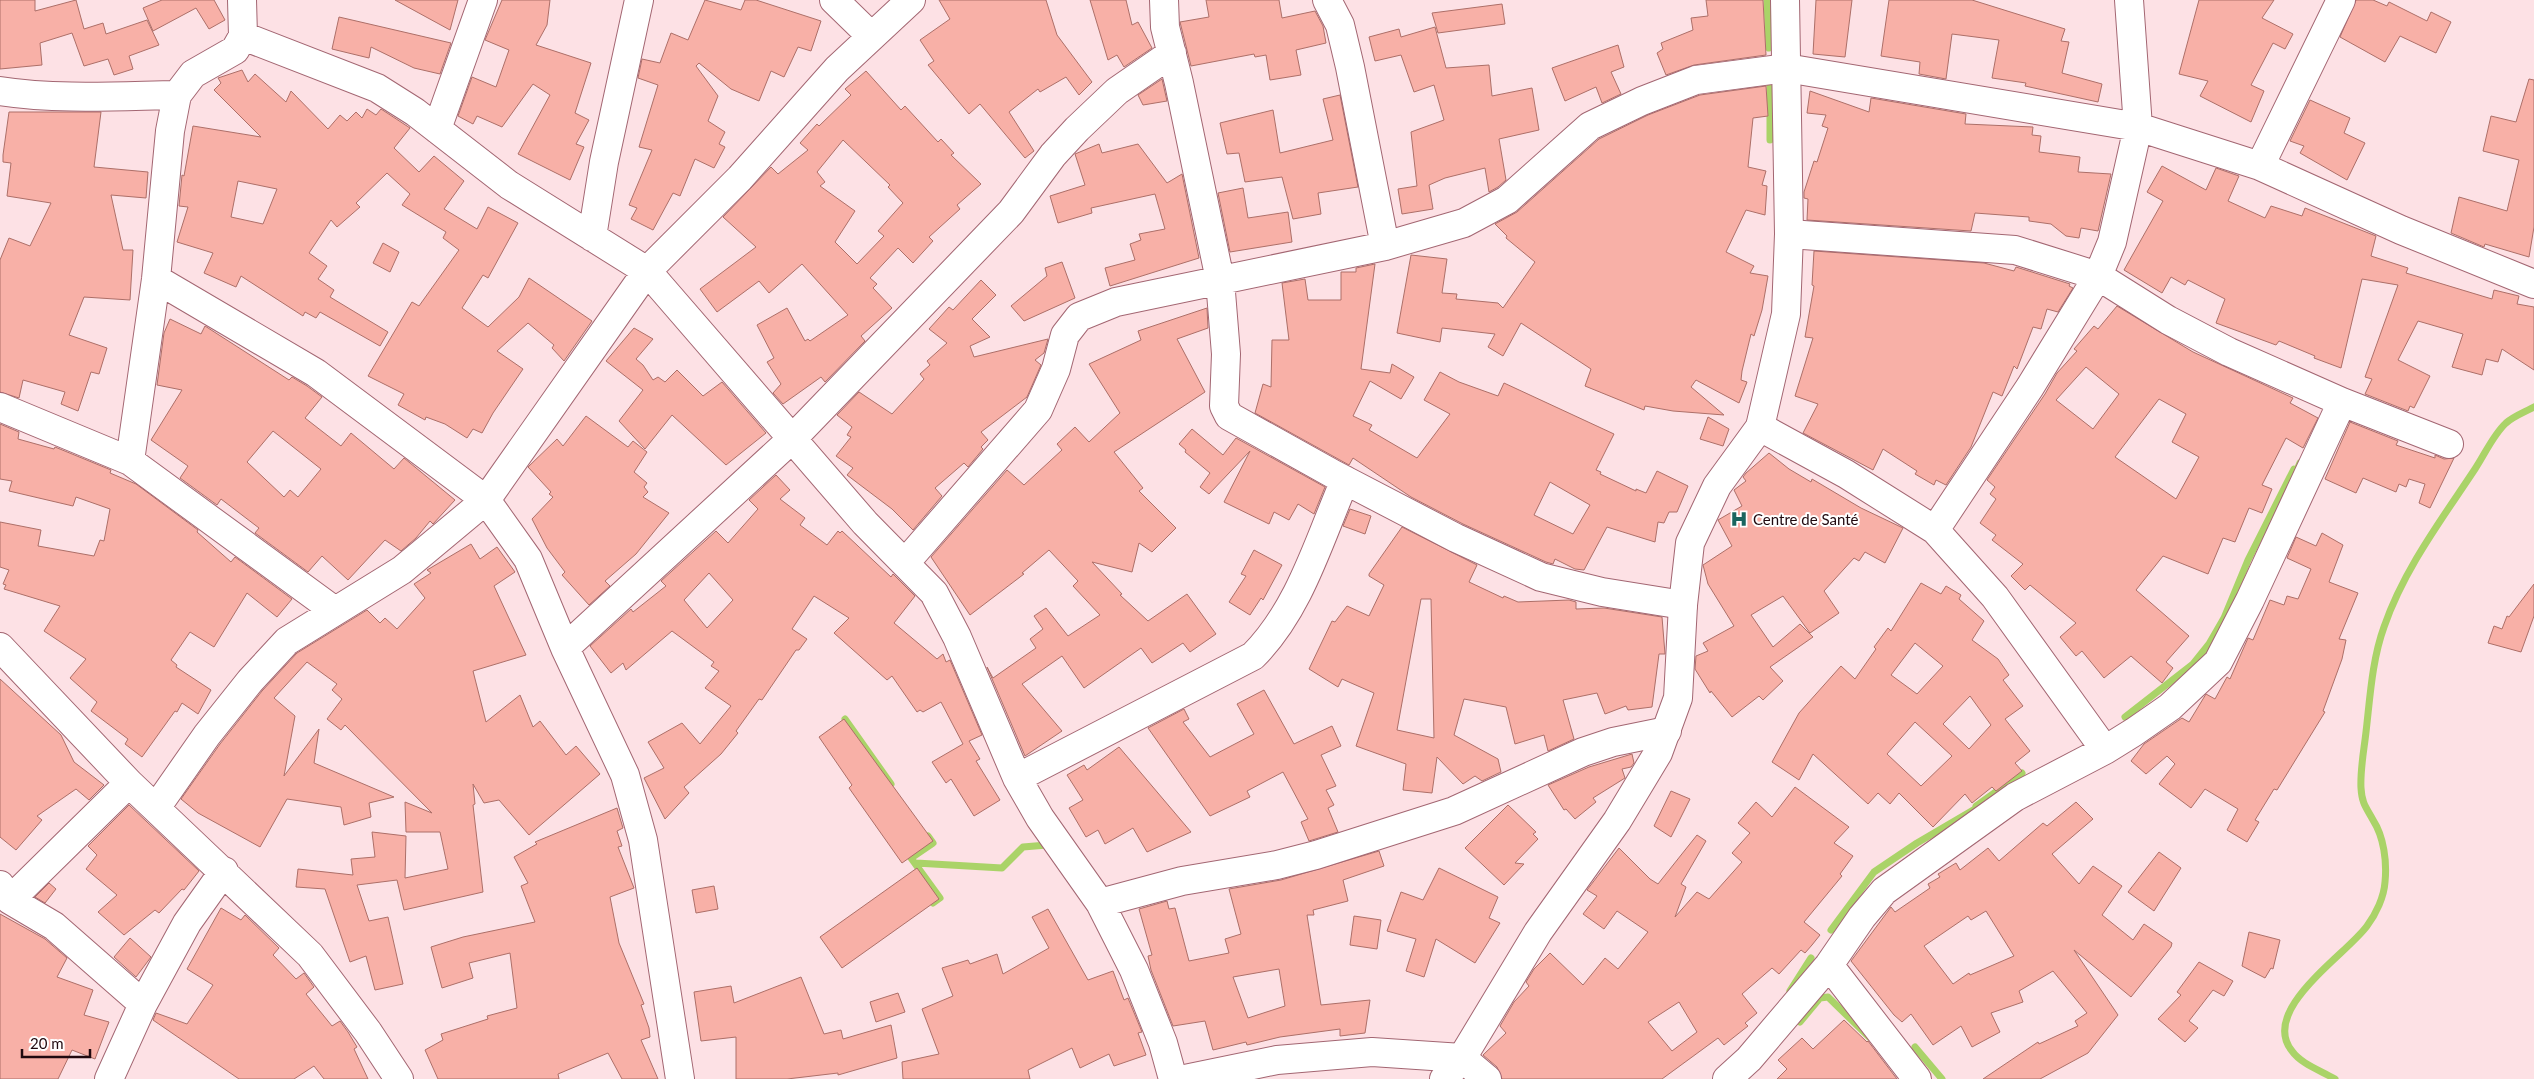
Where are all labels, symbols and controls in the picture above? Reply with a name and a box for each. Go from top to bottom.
hospital icon: Centre de Santé [1729,509,1749,529]
place label: Centre de Santé [1753,510,1859,528]
scale bar [22,1026,90,1058]
text: 20 m [30,1034,64,1052]

